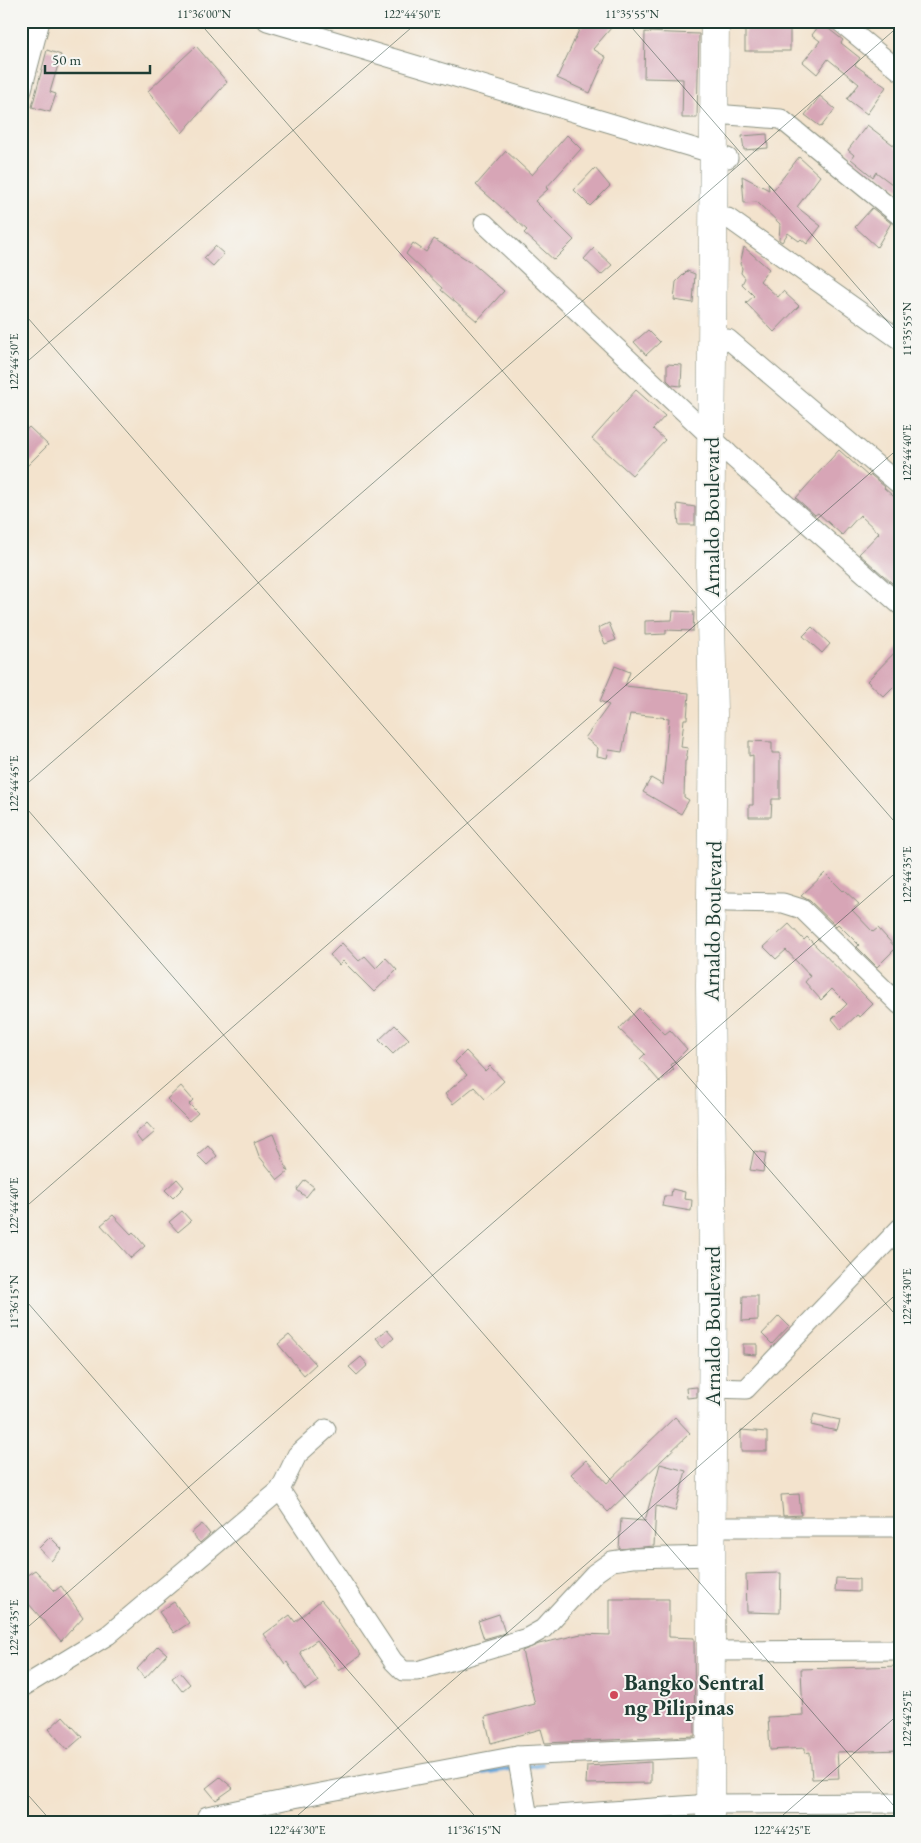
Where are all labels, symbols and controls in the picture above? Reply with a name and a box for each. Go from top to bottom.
text: 11°36'00"N [177,6,231,22]
text: 122°44'50"E [384,6,441,22]
text: 11°35'55"N [605,6,659,22]
scale bar [45,42,150,74]
text: 50 m [52,50,81,69]
text: 11°35'55"N [899,302,915,356]
text: 122°44'50"E [6,333,22,390]
text: 122°44'40"E [899,424,915,481]
street label: Arnaldo Boulevard [697,436,726,598]
text: 122°44'45"E [6,755,22,812]
street label: Arnaldo Boulevard [697,840,728,1002]
text: 122°44'35"E [899,846,915,903]
text: 122°44'40"E [6,1177,22,1234]
street label: Arnaldo Boulevard [698,1245,727,1407]
text: 122°44'30"E [899,1268,915,1325]
text: 11°36'15"N [6,1275,22,1329]
text: 122°44'35"E [6,1599,22,1656]
place label: Bangko Sentral ng Pilipinas [624,1668,764,1722]
marker: Bangko Sentral ng Pilipinas [608,1689,620,1701]
text: 122°44'25"E [899,1690,915,1747]
text: 122°44'30"E [269,1822,326,1838]
text: 11°36'15"N [447,1822,501,1838]
text: 122°44'25"E [754,1822,811,1838]

